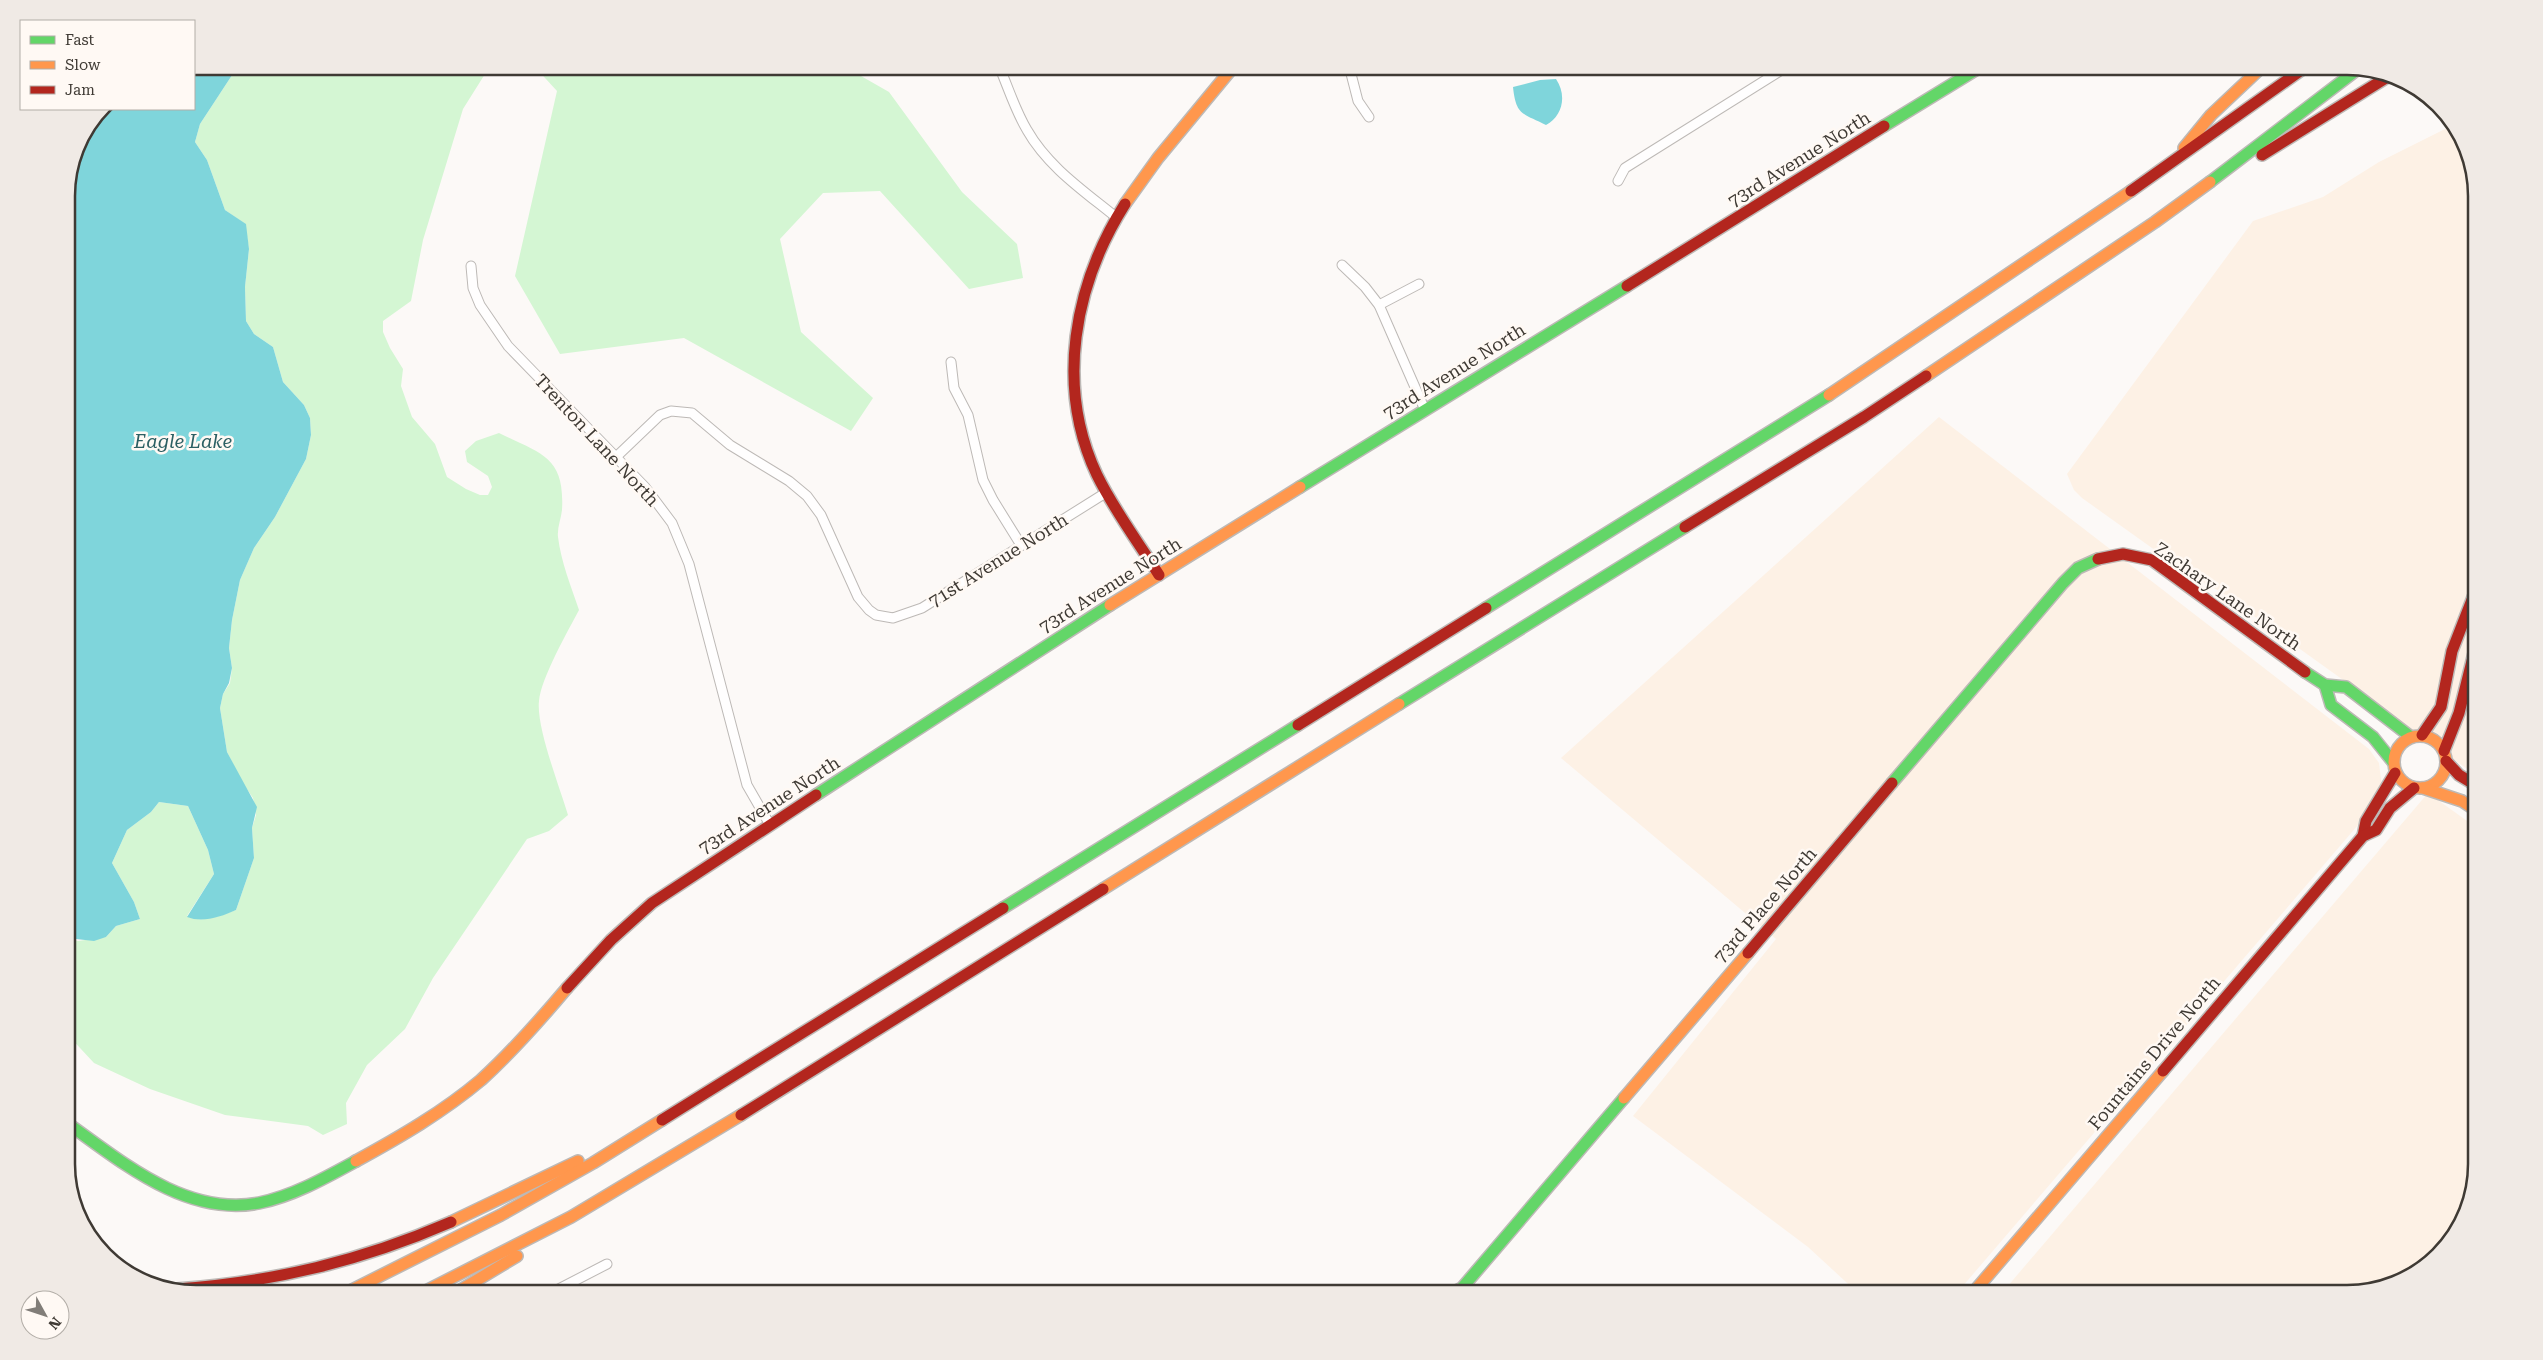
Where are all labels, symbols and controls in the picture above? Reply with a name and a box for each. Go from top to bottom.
legend [20,20,195,110]
text: Fast [65,31,95,49]
text: Slow [65,56,101,74]
text: Jam [65,81,95,99]
street label: 73rd Avenue North [1724,106,1874,211]
street label: 73rd Avenue North [1379,318,1529,423]
street label: Trenton Lane North [530,370,664,511]
water label: Eagle Lake [133,430,232,453]
street label: 71st Avenue North [924,508,1072,611]
street label: 73rd Avenue North [1035,532,1185,637]
street label: Zachary Lane North [2151,538,2305,655]
street label: 73rd Avenue North [695,751,844,858]
street label: 73rd Place North [1709,843,1821,967]
street label: Fountains Drive North [2084,972,2224,1134]
north arrow [20,1290,70,1340]
text: N [45,1314,65,1333]

